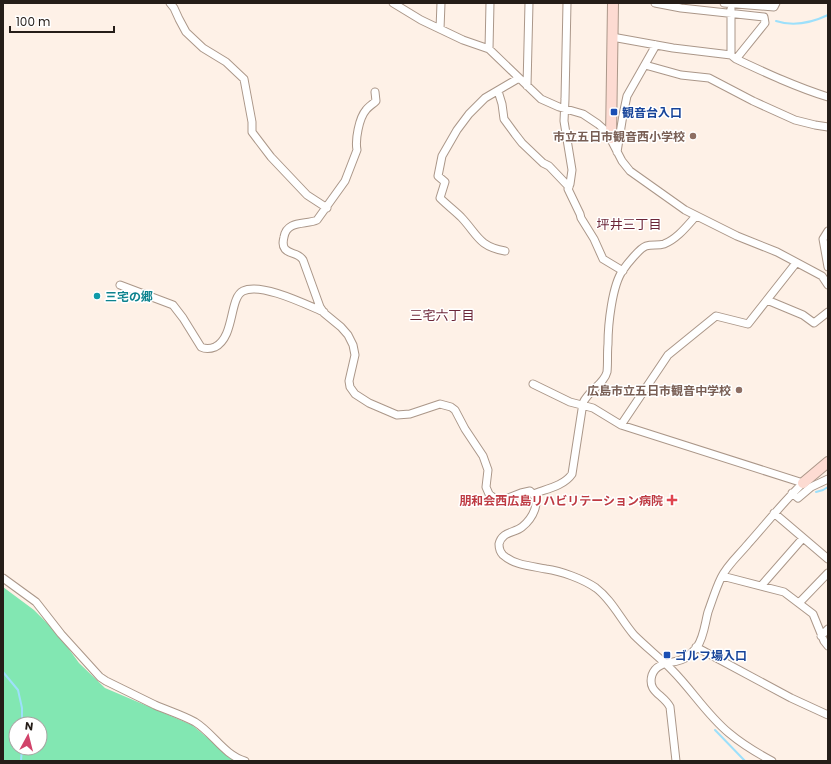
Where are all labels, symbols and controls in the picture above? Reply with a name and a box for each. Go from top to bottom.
scale bar [10,8,114,34]
text: 100 m [16,13,50,30]
place label: 観音台入口 [622,104,682,121]
marker: 観音台入口 [609,107,619,117]
place label: 市立五日市観音西小学校 [553,128,685,145]
marker: 市立五日市観音西小学校 [688,131,698,141]
district label: 坪井三丁目 [596,215,662,234]
place label: 三宅の郷 [105,288,153,305]
marker: 三宅の郷 [92,291,102,301]
district label: 三宅六丁目 [409,306,475,325]
place label: 広島市立五日市観音中学校 [587,382,731,399]
marker: 広島市立五日市観音中学校 [734,385,744,395]
place label: 朋和会西広島リハビリテーション病院 [459,492,663,509]
marker: 朋和会西広島リハビリテーション病院 [666,494,678,506]
place label: ゴルフ場入口 [675,647,747,664]
marker: ゴルフ場入口 [662,650,672,660]
north arrow [8,716,48,756]
text: N [24,718,34,735]

